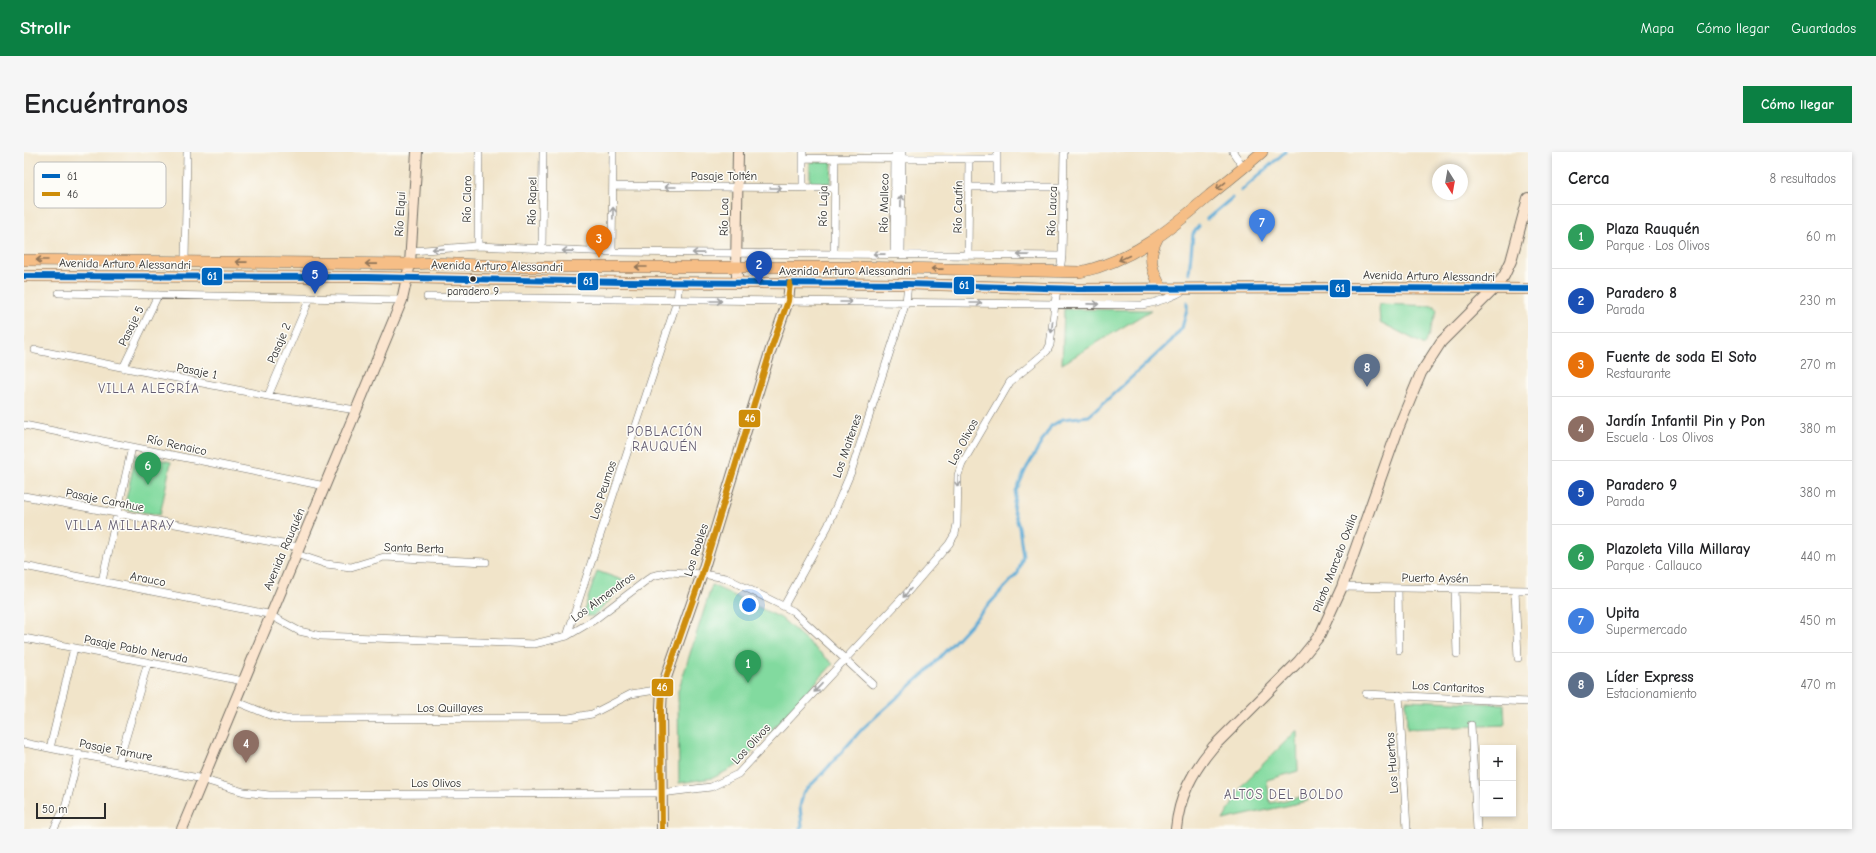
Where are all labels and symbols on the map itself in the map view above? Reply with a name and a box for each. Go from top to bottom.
legend [34,162,166,208]
north arrow [1432,164,1468,200]
street label: Pasaje Toltén [691,169,757,183]
text: 61 [67,170,77,183]
street label: Río Malleco [876,173,892,233]
street label: Río Claro [460,175,474,223]
street label: Río Rapel [525,177,539,225]
street label: Río Cautín [951,181,965,233]
one-way arrow [1216,181,1227,190]
one-way arrow [664,183,677,191]
one-way arrow [769,184,782,192]
street label: Río Laja [816,185,830,227]
street label: Río Lauca [1044,186,1060,236]
text: 46 [67,188,78,201]
street label: Río Elqui [392,191,408,237]
one-way arrow [897,195,905,208]
street label: Río Loa [717,198,731,236]
one-way arrow [609,207,617,220]
pin: 7 [1249,209,1275,242]
pin: 3 [586,225,612,258]
one-way arrow [432,246,445,253]
one-way arrow [562,247,575,254]
one-way arrow [692,249,705,257]
one-way arrow [873,250,886,258]
pin: 2 [746,251,772,284]
one-way arrow [1017,252,1030,259]
one-way arrow [1118,255,1130,262]
one-way arrow [36,256,49,264]
street label: Avenida Arturo Alessandri [59,256,191,272]
one-way arrow [235,258,248,266]
street label: Avenida Arturo Alessandri [431,258,563,274]
one-way arrow [365,260,378,268]
pin: 5 [302,261,328,294]
one-way arrow [635,263,648,271]
street label: Avenida Arturo Alessandri [779,264,911,278]
one-way arrow [931,265,944,273]
line badge: 61 [201,267,223,286]
street label: Avenida Arturo Alessandri [1363,268,1495,284]
text: 61 [207,270,217,283]
line badge: 61 [577,272,599,291]
marker: paradero 9 [468,274,478,284]
text: 61 [583,275,593,288]
line badge: 61 [953,276,975,295]
text: 61 [959,279,969,292]
line badge: 61 [1329,279,1351,298]
text: 61 [1335,282,1345,295]
place label: paradero 9 [447,285,499,298]
one-way arrow [709,297,722,305]
one-way arrow [839,298,852,306]
one-way arrow [969,299,982,307]
one-way arrow [1086,301,1099,308]
street label: Pasaje 5 [115,304,147,348]
one-way arrow [1048,320,1056,333]
street label: Pasaje 2 [264,321,294,365]
pin: 8 [1354,354,1380,387]
street label: Pasaje 1 [175,360,219,382]
district label: VILLA ALEGRÍA [98,380,200,396]
line badge: 46 [738,409,761,428]
text: 46 [745,412,756,425]
street label: Los Maitenes [830,412,864,480]
street label: Los Olivos [945,417,981,467]
district label: POBLACIÓN RAUQUÉN [627,423,703,454]
street label: Río Renaico [146,432,208,458]
pin: 6 [135,452,161,485]
street label: Los Peumos [587,459,619,521]
one-way arrow [955,474,962,487]
street label: Pasaje Carahue [65,486,145,514]
street label: Avenida Rauquén [260,506,308,592]
street label: Piloto Marcelo Oxilia [1310,512,1360,614]
district label: VILLA MILLARAY [65,518,175,533]
street label: Los Robles [681,522,711,578]
street label: Santa Berta [384,540,444,556]
street label: Arauco [129,569,167,589]
street label: Los Almendros [568,569,638,625]
street label: Puerto Aysén [1401,570,1469,586]
one-way arrow [902,588,911,598]
your location [739,595,759,615]
street label: Pasaje Pablo Neruda [83,632,189,666]
pin: 1 [735,650,761,683]
line badge: 46 [651,678,674,697]
street label: Los Cantaritos [1411,678,1485,696]
text: 46 [657,681,668,694]
one-way arrow [814,683,823,694]
street label: Los Quillayes [417,701,483,715]
street label: Los Olivos [729,721,773,767]
pin: 4 [233,730,259,763]
street label: Los Huertos [1383,732,1401,794]
street label: Pasaje Tamure [78,736,154,764]
street label: Los Olivos [411,776,461,790]
district label: ALTOS DEL BOLDO [1224,787,1344,802]
scale bar [36,801,106,820]

